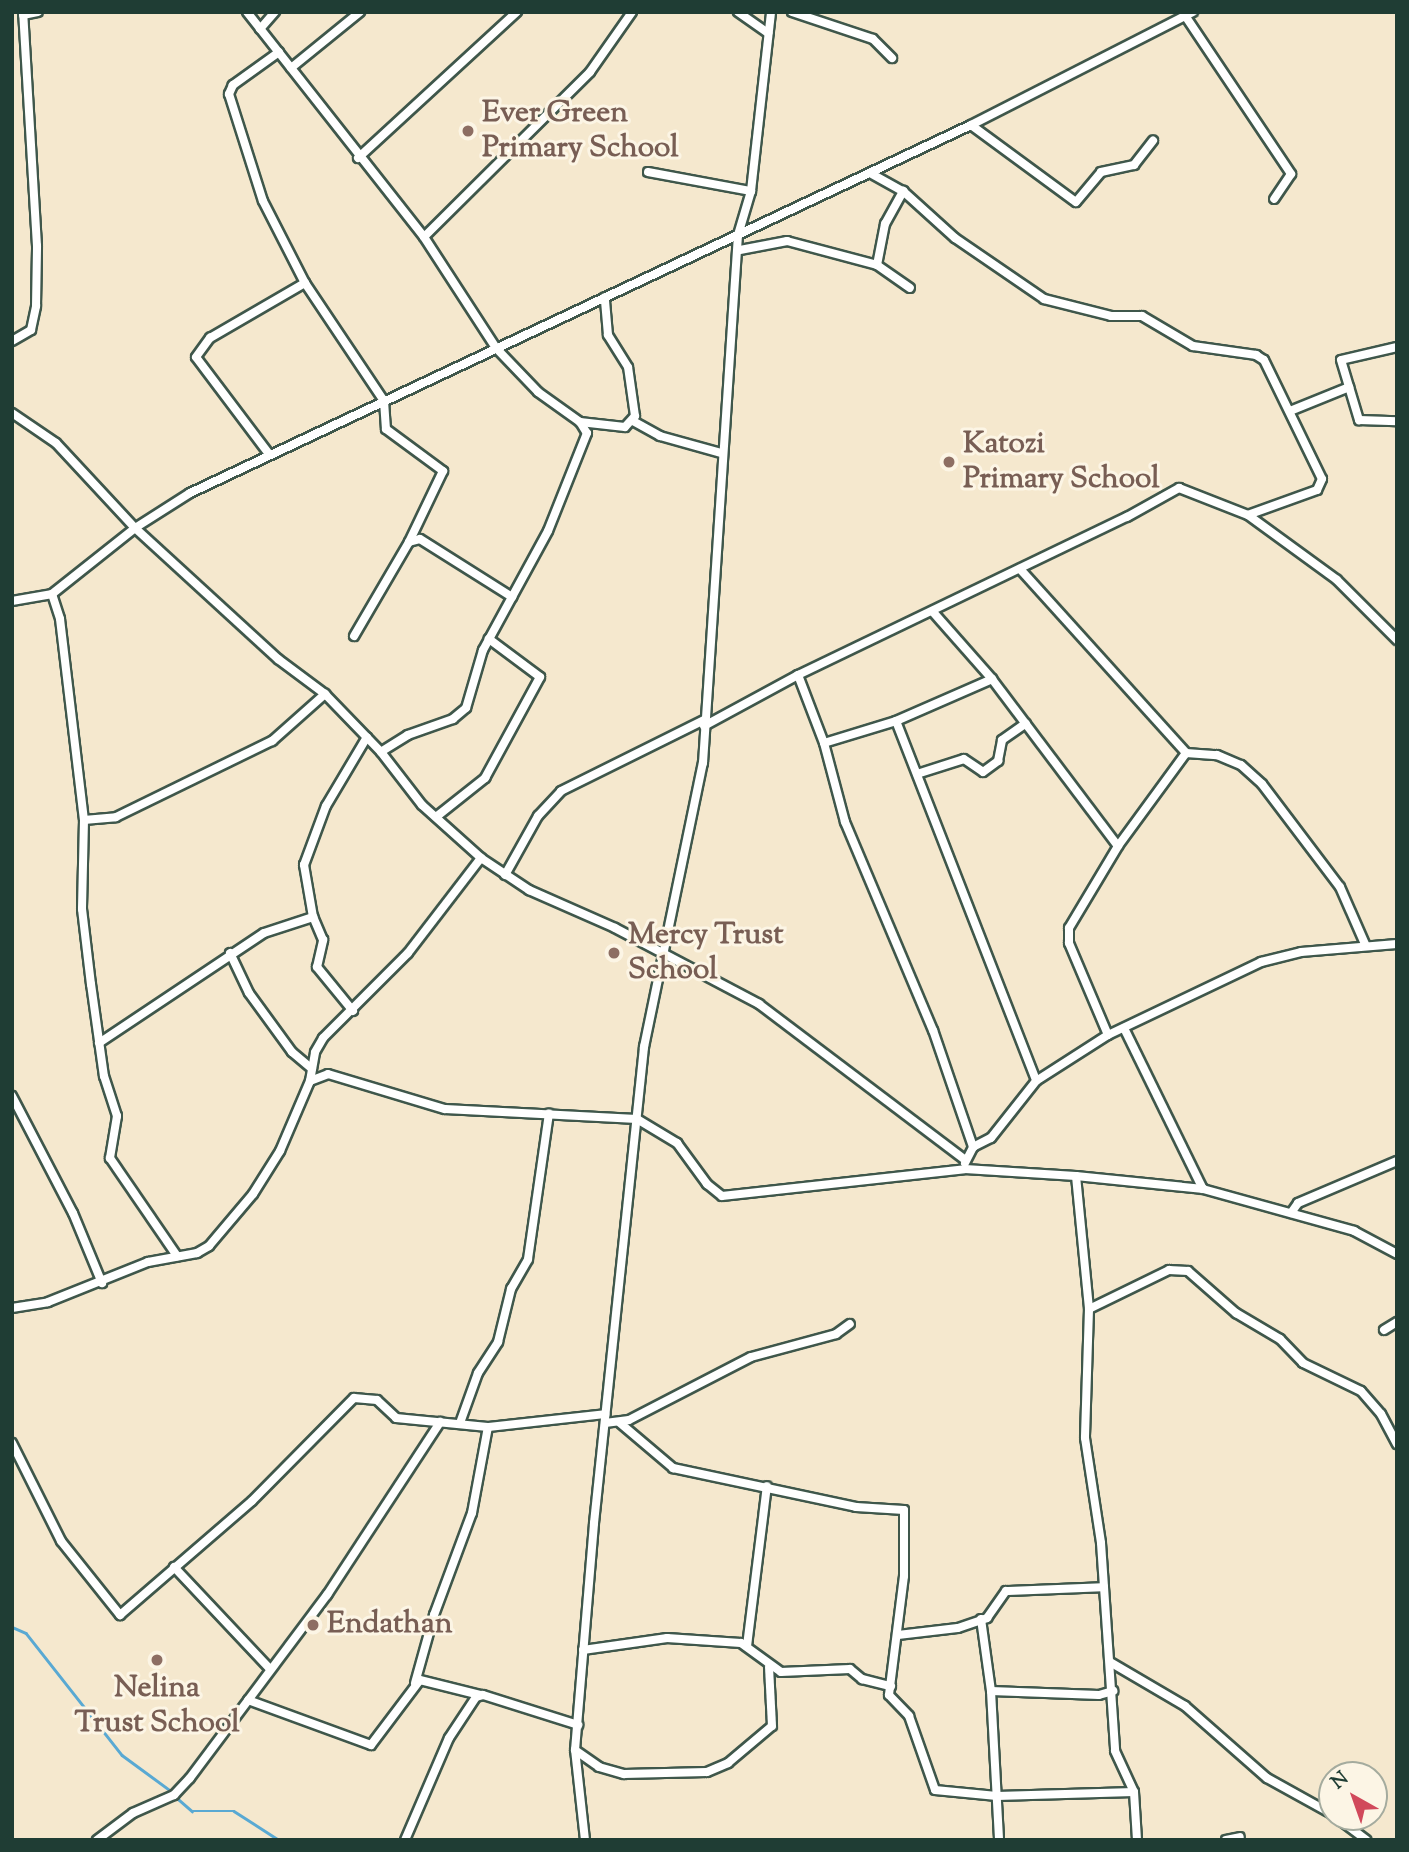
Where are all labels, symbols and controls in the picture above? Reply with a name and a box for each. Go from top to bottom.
place label: Ever Green Primary School [482,96,679,166]
marker: Ever Green Primary School [460,123,476,139]
place label: Katozi Primary School [963,427,1160,498]
marker: Katozi Primary School [941,454,957,470]
place label: Mercy Trust School [628,918,783,988]
marker: Mercy Trust School [606,945,622,961]
place label: Endathan [327,1607,452,1643]
marker: Endathan [305,1617,321,1633]
marker: Nelina Trust School [149,1652,165,1668]
place label: Nelina Trust School [74,1671,240,1742]
north arrow [1318,1761,1388,1831]
text: N [1326,1766,1355,1796]

